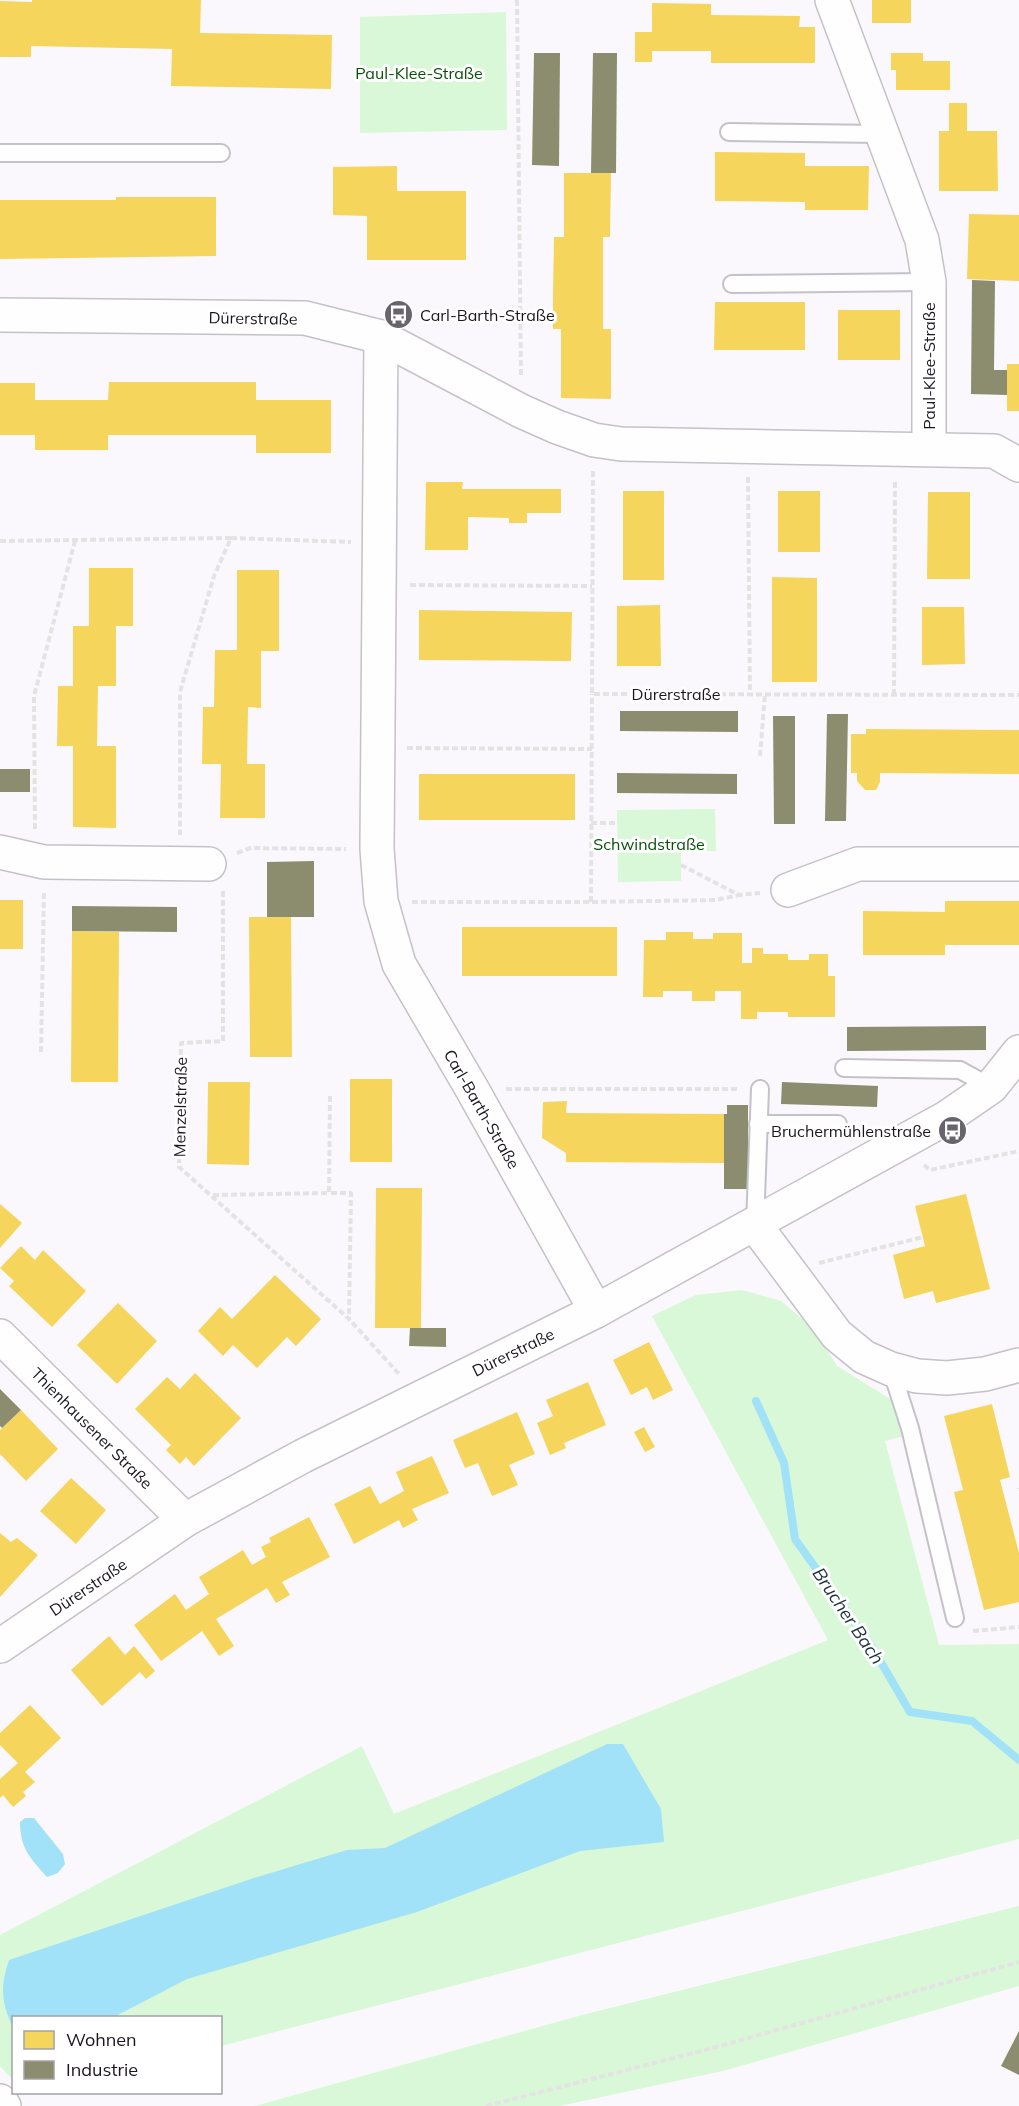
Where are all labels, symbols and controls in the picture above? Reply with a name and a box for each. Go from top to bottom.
park label: Paul-Klee-Straße [355,63,483,83]
bus stop icon: Carl-Barth-Straße [383,299,415,331]
street label: Paul-Klee-Straße [919,302,939,430]
place label: Carl-Barth-Straße [420,305,555,325]
street label: Dürerstraße [208,307,298,329]
street label: Dürerstraße [632,684,720,704]
park label: Schwindstraße [593,834,705,854]
street label: Carl-Barth-Straße [440,1046,524,1172]
street label: Menzelstraße [169,1057,191,1157]
bus stop icon: Bruchermühlenstraße [936,1115,968,1147]
place label: Bruchermühlenstraße [771,1121,931,1141]
street label: Dürerstraße [469,1324,557,1380]
street label: Thienhausener Straße [27,1363,157,1493]
street label: Dürerstraße [46,1554,130,1620]
water label: Brucher Bach [808,1563,889,1669]
legend [12,2016,222,2094]
text: Wohnen [66,2028,137,2051]
text: Industrie [66,2058,138,2081]

